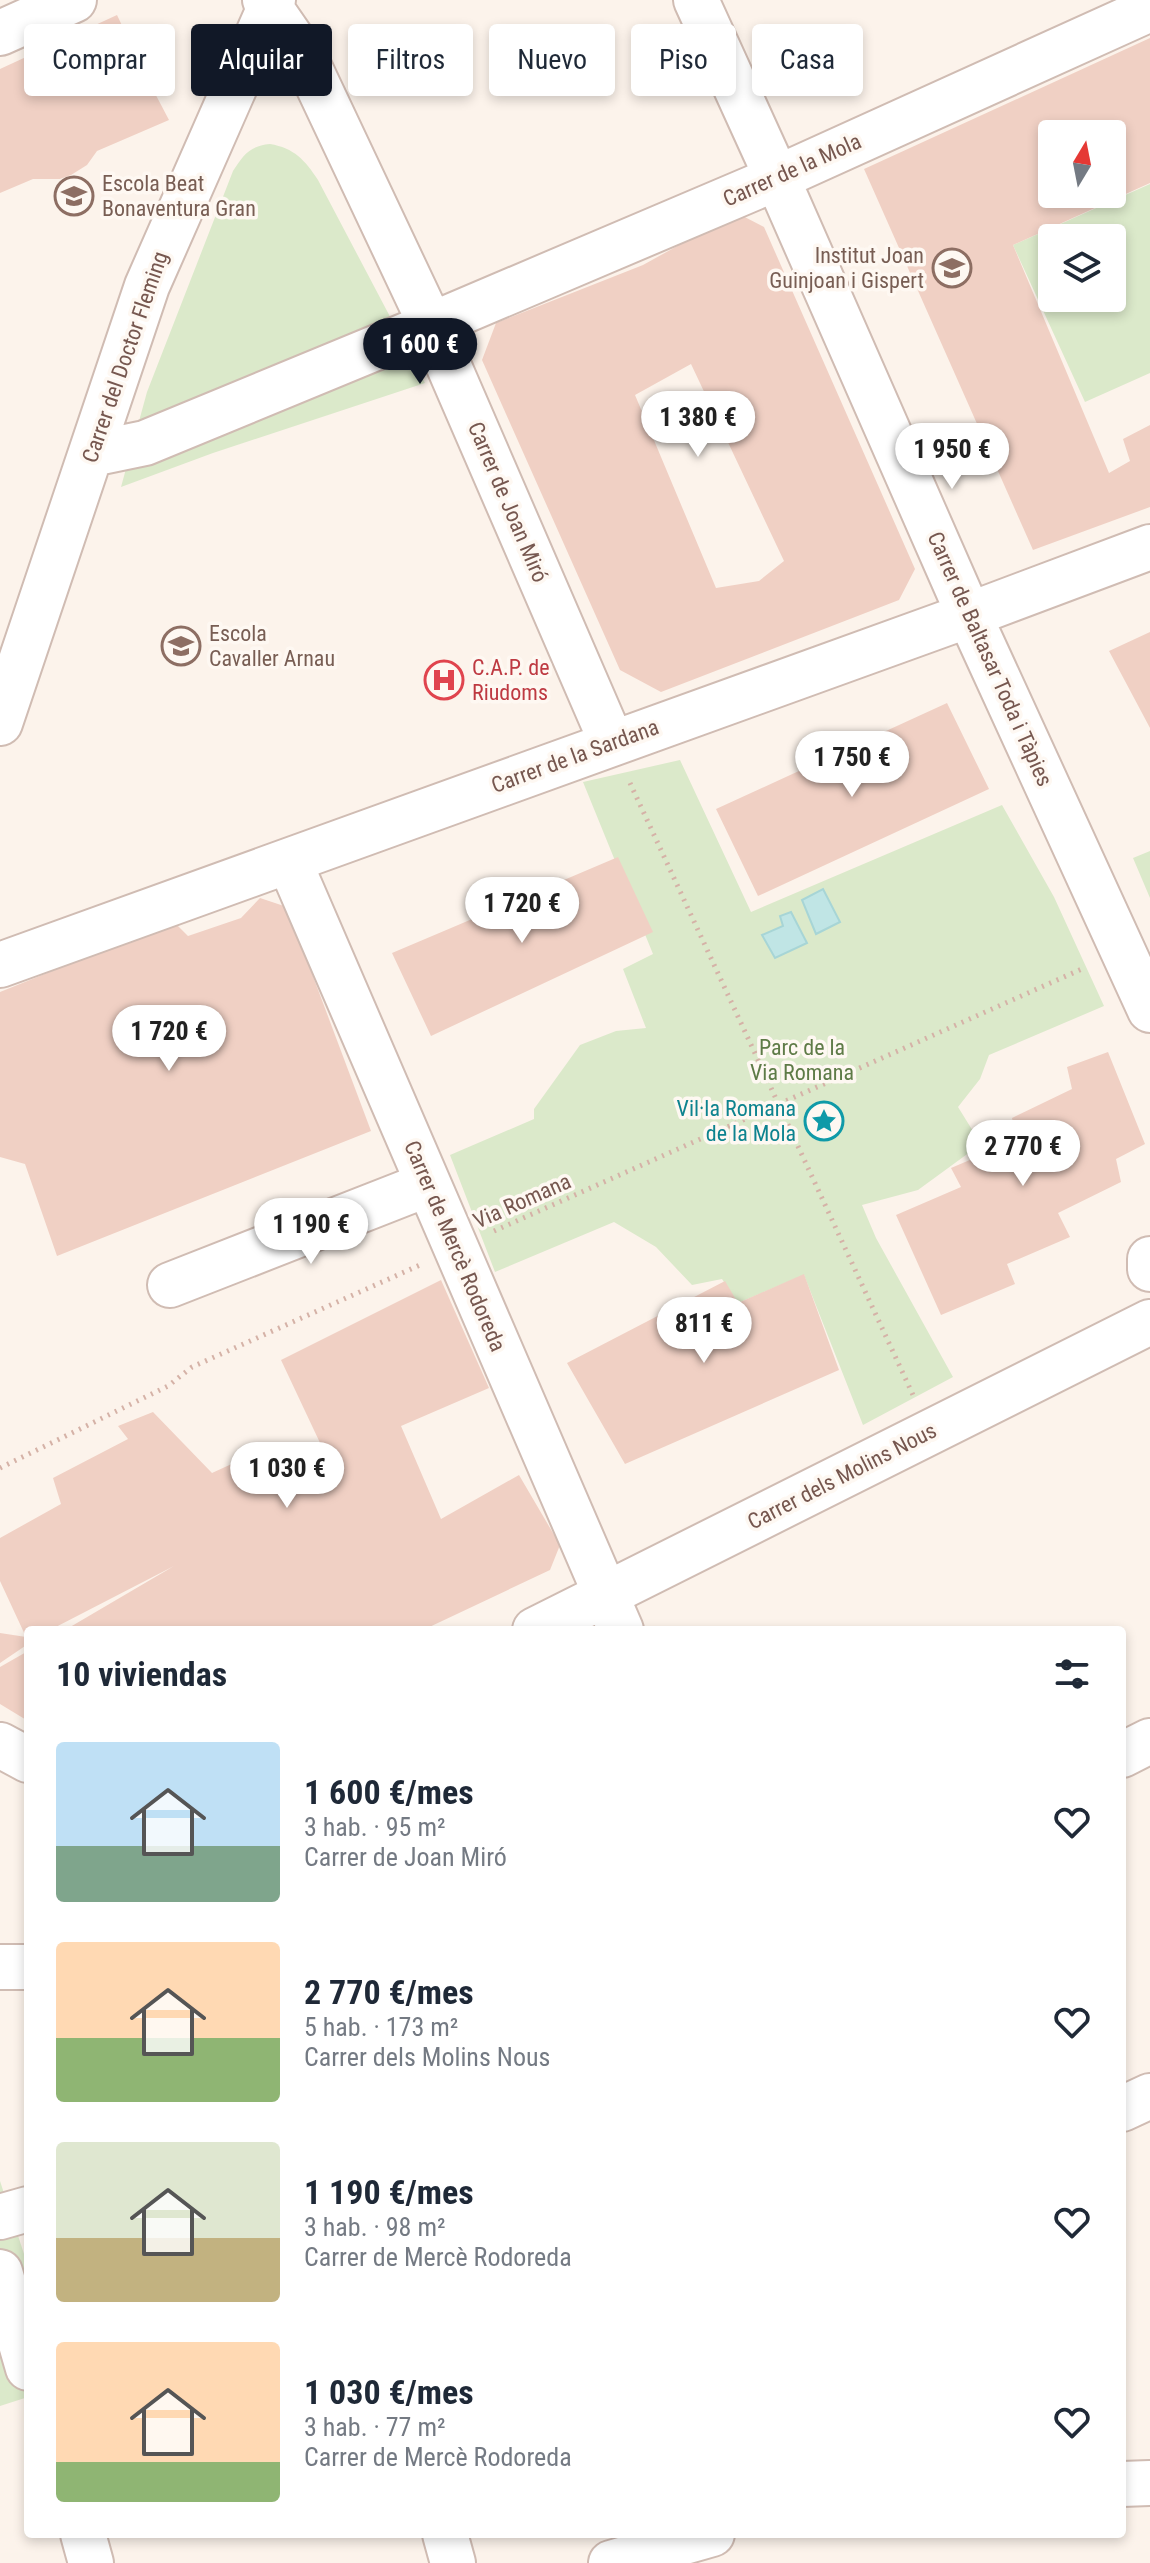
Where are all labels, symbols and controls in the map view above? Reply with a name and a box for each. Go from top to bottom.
chip: Comprar [24,24,175,96]
chip: Alquilar [191,24,332,96]
chip: Filtros [348,24,473,96]
chip: Nuevo [489,24,615,96]
chip: Piso [631,24,736,96]
chip: Casa [752,24,863,96]
north arrow [1038,120,1126,208]
map controls [1038,120,1126,312]
street label: Carrer de la Mola [719,128,865,212]
place label: Escola Beat Bonaventura Gran [102,171,256,221]
school or university icon: Escola Beat Bonaventura Gran [53,175,95,217]
button: layers [1038,224,1126,312]
place label: Institut Joan Guinjoan i Gispert [769,243,924,293]
school or university icon: Institut Joan Guinjoan i Gispert [931,247,973,289]
street label: Carrer del Doctor Fleming [77,248,173,466]
pin: 1 600 € [346,318,494,386]
text: 1 600 € [381,329,459,359]
pin: 1 380 € [624,391,772,459]
text: 1 380 € [659,402,737,432]
street label: Carrer de Joan Miró [463,418,553,586]
pin: 1 950 € [878,423,1026,491]
text: 1 950 € [913,434,991,464]
street label: Carrer de Baltasar Toda i Tàpies [923,528,1057,790]
place label: Escola Cavaller Arnau [209,621,335,671]
school or university icon: Escola Cavaller Arnau [160,625,202,667]
place label: C.A.P. de Riudoms [472,655,550,705]
hospital icon: C.A.P. de Riudoms [423,659,465,701]
street label: Carrer de la Sardana [488,714,662,798]
pin: 1 750 € [778,731,926,799]
text: 1 750 € [813,742,891,772]
pin: 1 720 € [448,877,596,945]
text: 1 720 € [483,888,561,918]
pin: 1 720 € [95,1005,243,1073]
text: 1 720 € [130,1016,208,1046]
park label: Parc de la Via Romana [750,1035,854,1085]
place label: Vil·la Romana de la Mola [677,1096,796,1146]
place icon: Vil·la Romana de la Mola [803,1100,845,1142]
pin: 2 770 € [949,1120,1097,1188]
text: 2 770 € [984,1131,1062,1161]
street label: Carrer de Mercè Rodoreda [399,1137,511,1355]
street label: Via Romana [469,1168,575,1234]
pin: 1 190 € [237,1198,385,1266]
text: 1 190 € [272,1209,350,1239]
pin: 811 € [648,1297,760,1365]
text: 811 € [675,1308,733,1338]
street label: Carrer dels Molins Nous [743,1418,941,1534]
pin: 1 030 € [213,1442,361,1510]
text: 1 030 € [248,1453,326,1483]
icon: filters [1050,1652,1094,1696]
text: 10 viviendas [56,1654,227,1694]
text: 1 600 €/mes [304,1772,474,1812]
icon: home [120,1774,216,1870]
icon: heart [1050,1800,1094,1844]
text: 3 hab. · 95 m² [304,1812,446,1842]
text: Carrer de Joan Miró [304,1842,507,1872]
text: 2 770 €/mes [304,1972,474,2012]
icon: home [120,1974,216,2070]
icon: heart [1050,2000,1094,2044]
text: 5 hab. · 173 m² [304,2012,458,2042]
text: Carrer dels Molins Nous [304,2042,550,2072]
text: 1 190 €/mes [304,2172,474,2212]
icon: home [120,2174,216,2270]
icon: heart [1050,2200,1094,2244]
text: 3 hab. · 98 m² [304,2212,446,2242]
text: Carrer de Mercè Rodoreda [304,2242,572,2272]
text: 1 030 €/mes [304,2372,474,2412]
icon: home [120,2374,216,2470]
icon: heart [1050,2400,1094,2444]
text: 3 hab. · 77 m² [304,2412,446,2442]
text: Carrer de Mercè Rodoreda [304,2442,572,2472]

